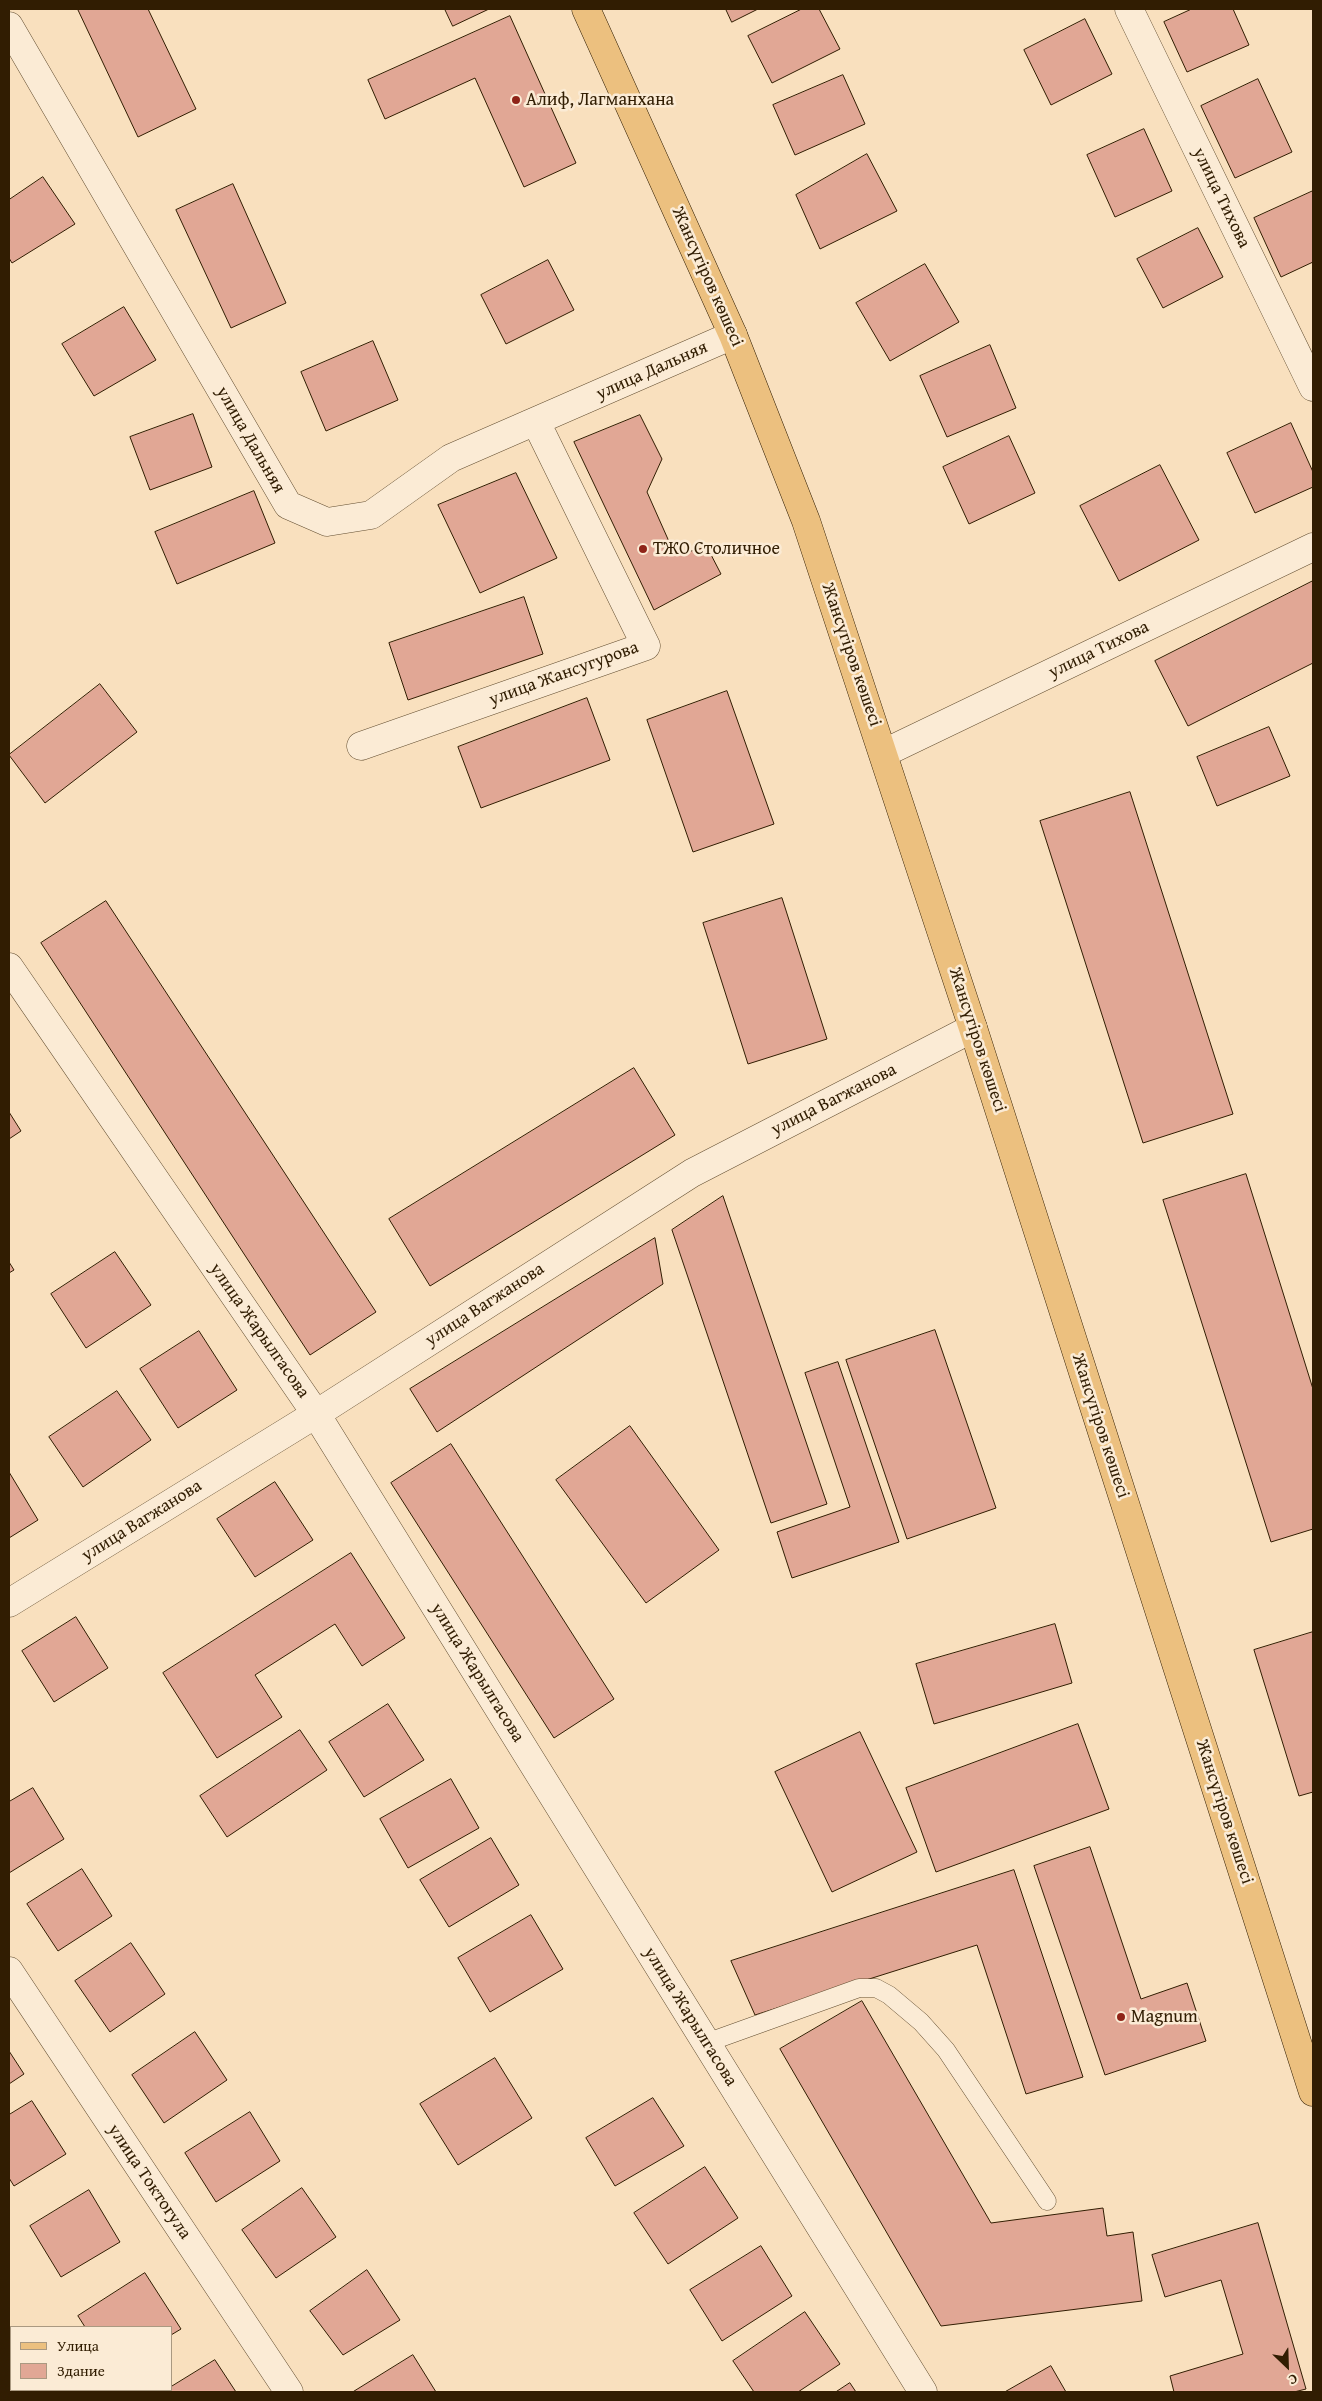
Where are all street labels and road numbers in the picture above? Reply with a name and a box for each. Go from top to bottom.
street label: улица Тихова [1187,144,1255,252]
street label: Жансүгіров көшесі [667,204,747,350]
street label: улица Дальняя [593,337,711,405]
street label: улица Дальняя [211,383,289,497]
street label: Жансүгіров көшесі [816,580,886,730]
street label: улица Тихова [1045,616,1153,684]
street label: улица Жансугурова [486,637,642,711]
street label: Жансүгіров көшесі [943,965,1011,1115]
street label: улица Вагжанова [768,1059,900,1141]
street label: улица Вагжанова [421,1258,549,1352]
street label: улица Жарылгасова [204,1259,314,1403]
street label: Жансүгіров көшесі [1066,1351,1134,1501]
street label: улица Вагжанова [78,1475,206,1567]
street label: улица Жарылгасова [425,1599,529,1747]
street label: Жансүгіров көшесі [1190,1737,1258,1887]
street label: улица Жарылгасова [638,1943,742,2091]
street label: улица Токтогула [102,2120,196,2244]

